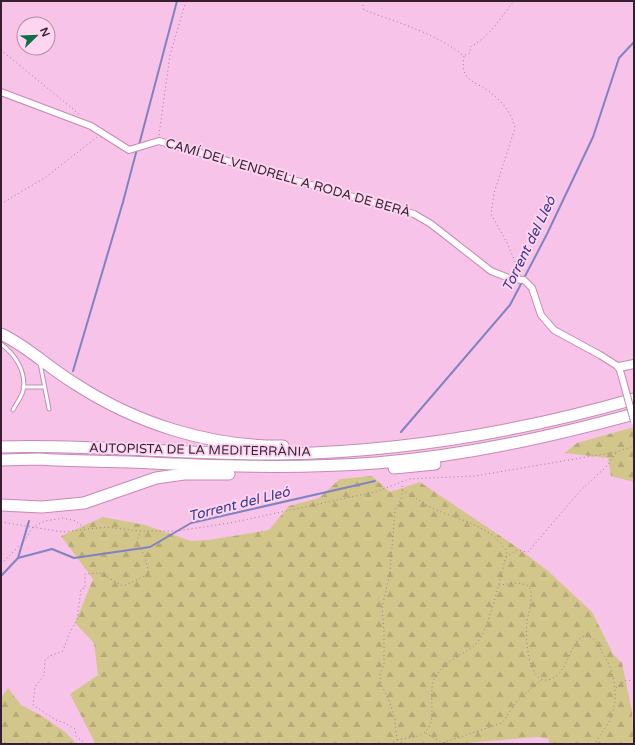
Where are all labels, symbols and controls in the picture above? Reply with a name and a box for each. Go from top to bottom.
north arrow [16,16,56,56]
text: N [37,26,52,39]
street label: CAMÍ DEL VENDRELL A RODA DE BERÀ [164,135,413,221]
water label: Torrent del Lleó [499,192,560,294]
street label: AUTOPISTA DE LA MEDITERRÀNIA [89,440,311,460]
water label: Torrent del Lleó [187,483,293,525]

